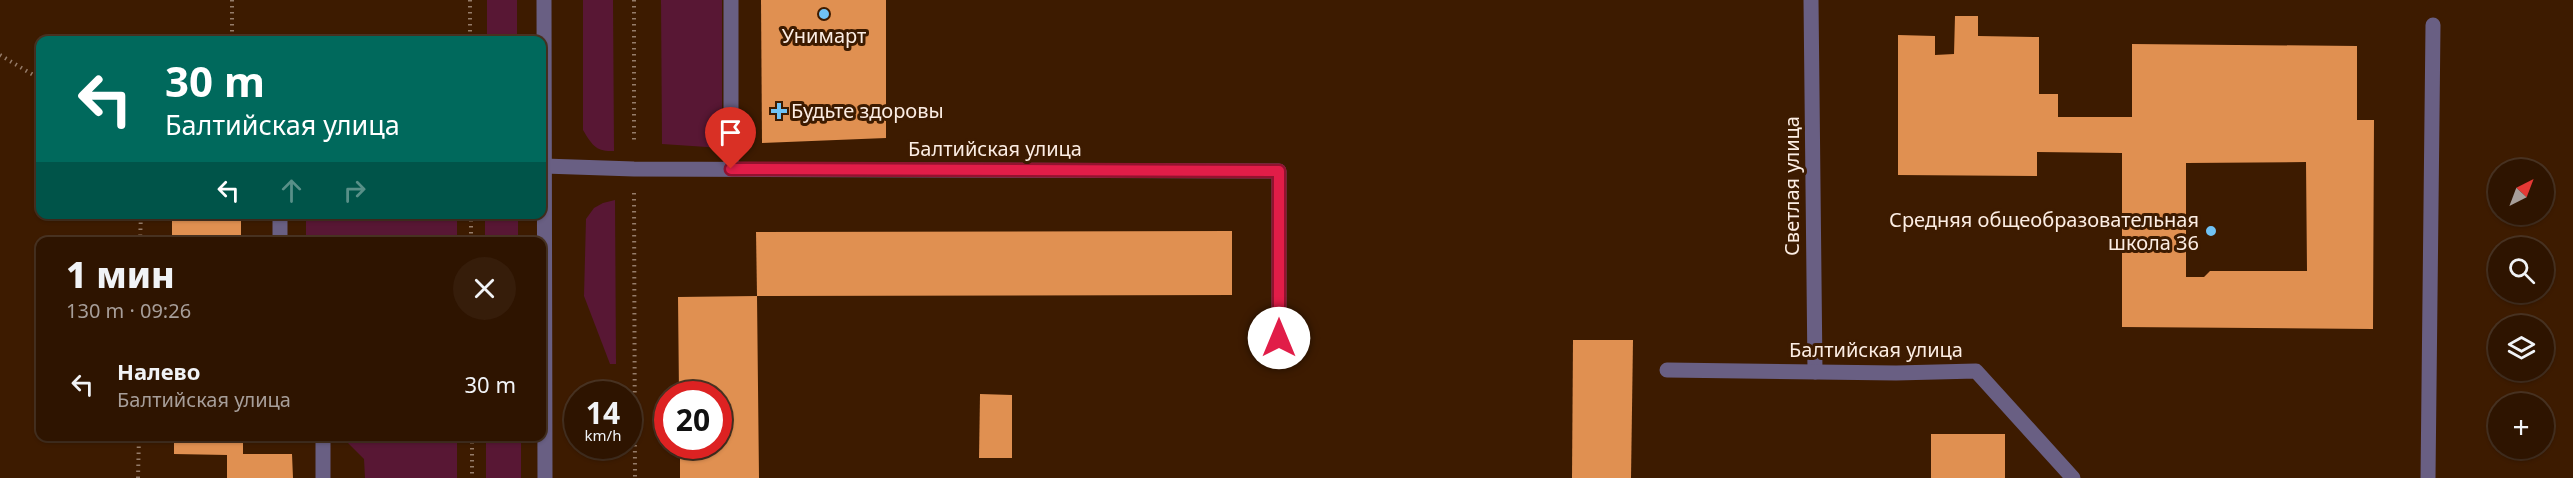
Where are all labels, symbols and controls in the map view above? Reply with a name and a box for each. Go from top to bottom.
marker: Унимарт [817,7,831,21]
place label: Унимарт [782,22,866,49]
text: 30 m [165,52,265,109]
icon: left [66,60,144,138]
place label: Будьте здоровы [791,97,944,124]
marker: Будьте здоровы [772,104,786,118]
text: Балтийская улица [165,106,400,143]
pin [705,107,756,169]
icon: arrive [714,116,747,149]
street label: Светлая улица [1778,116,1805,256]
street label: Балтийская улица [908,135,1082,162]
north arrow [2488,159,2554,225]
map controls [2488,159,2554,459]
icon: left [212,174,245,207]
icon: ahead [275,174,308,207]
icon: right [338,174,371,207]
place label: Средняя общеобразовательная школа 36 [1889,206,2199,256]
marker: Средняя общеобразовательная школа 36 [2204,224,2218,238]
button: search [2488,237,2554,303]
text: 1 мин [66,250,175,299]
button: close [453,257,516,320]
text: 130 m · 09:26 [66,297,191,324]
position arrow [1247,306,1311,370]
button: layers [2488,315,2554,381]
street label: Балтийская улица [1789,336,1963,363]
text: Налево [117,356,200,386]
icon: left [66,368,99,401]
text: 30 m [465,369,516,399]
speed limit sign: 20 [654,381,732,459]
text: Балтийская улица [117,386,291,413]
text: 14 [586,392,620,433]
button: + [2488,393,2554,459]
text: km/h [585,425,621,445]

